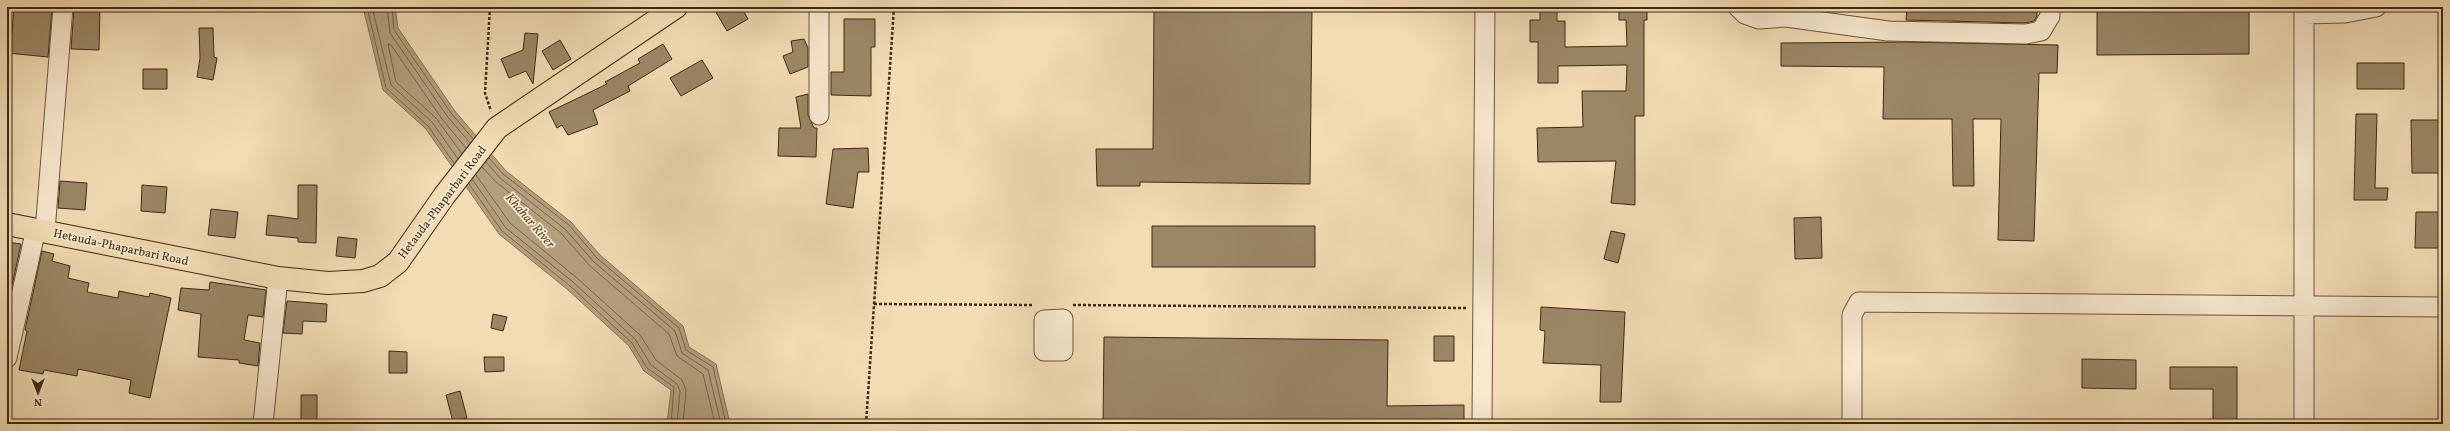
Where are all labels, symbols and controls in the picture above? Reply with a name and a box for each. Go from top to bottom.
street label: Hetauda-Phaparbari Road [395,143,491,262]
water label: Khahar River [500,190,559,253]
street label: Hetauda-Phaparbari Road [52,226,190,270]
north arrow [18,373,58,413]
text: N [34,394,42,409]

